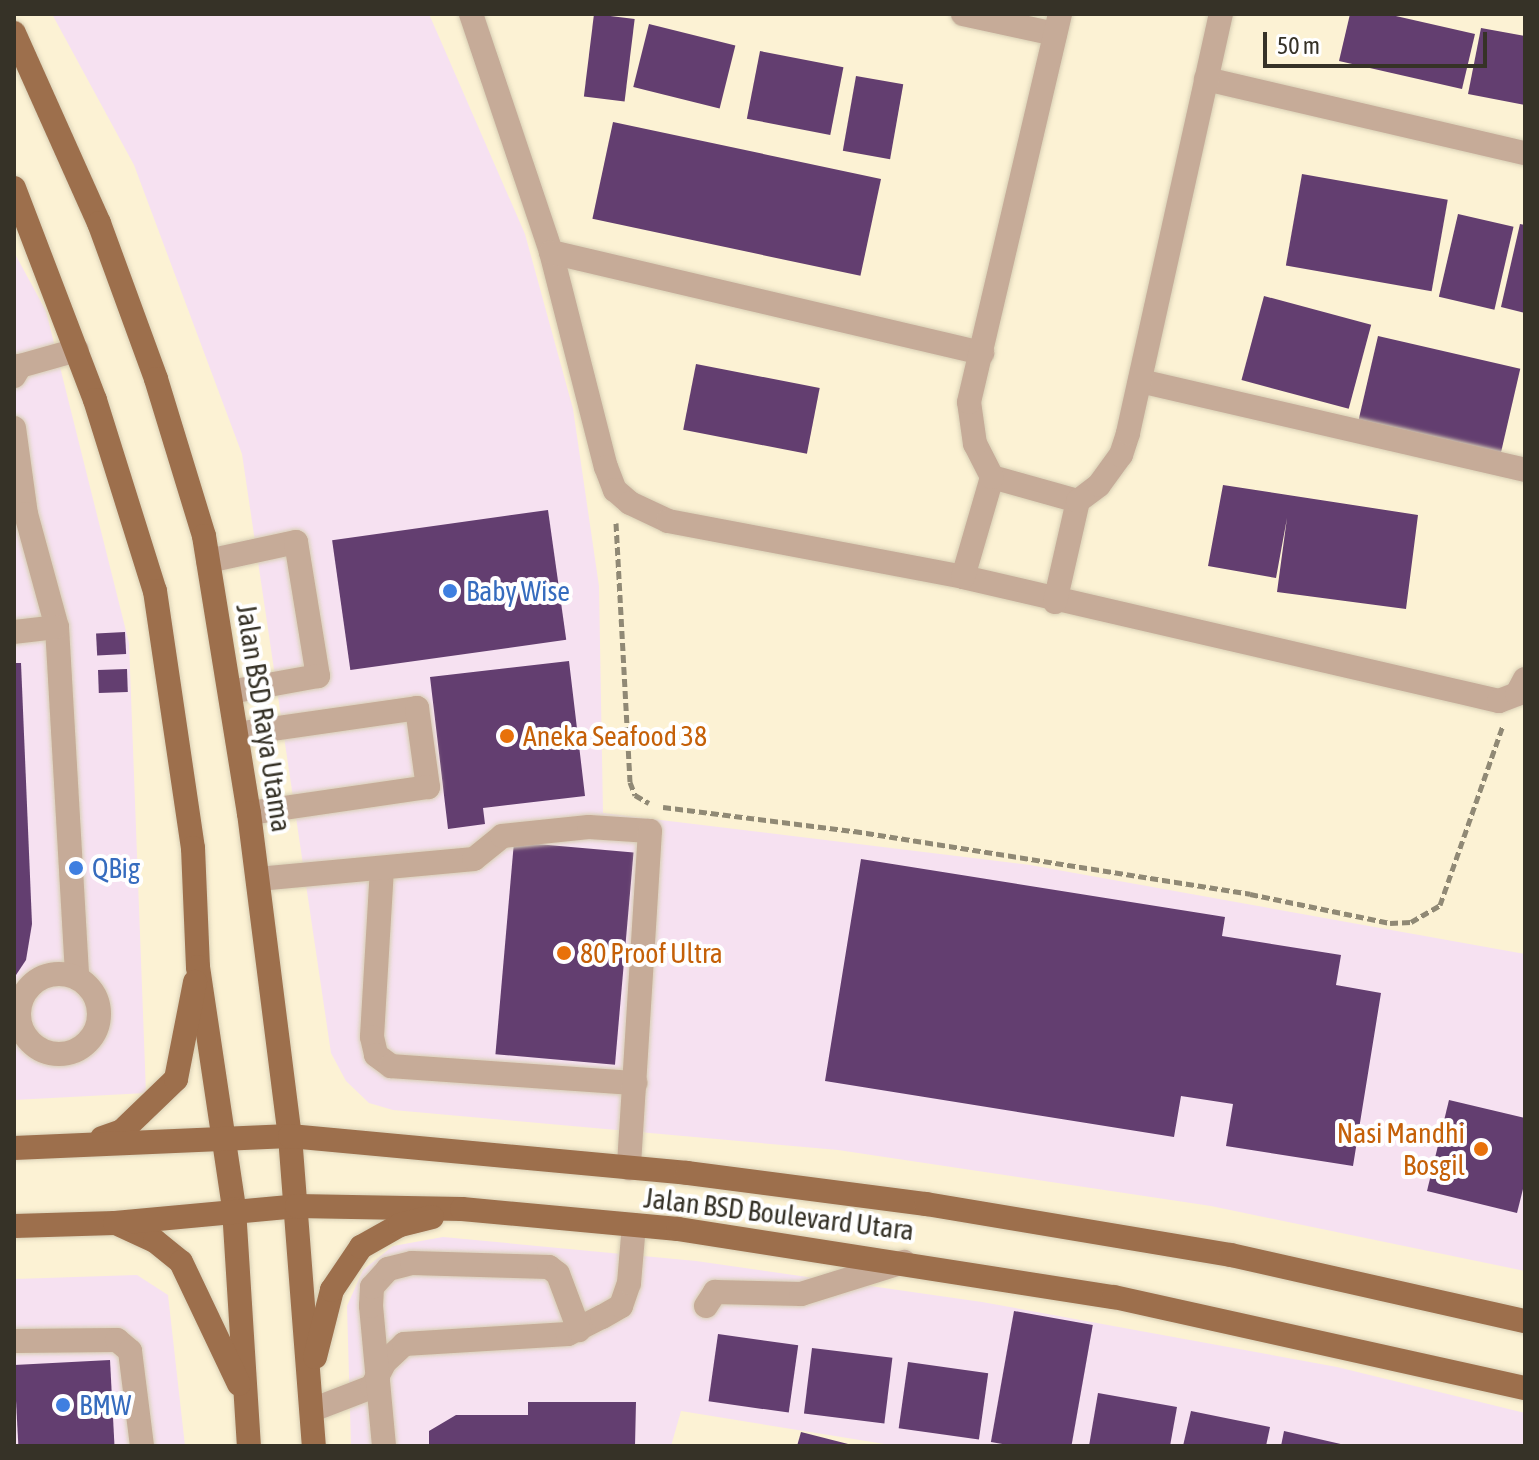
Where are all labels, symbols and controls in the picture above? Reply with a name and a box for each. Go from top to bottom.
scale bar [1267,16,1491,66]
text: 50 m [1277,32,1320,59]
place label: Baby Wise [466,574,570,608]
marker: Baby Wise [441,582,459,600]
street label: Jalan BSD Raya Utama [229,602,299,834]
place label: Aneka Seafood 38 [523,719,707,753]
marker: Aneka Seafood 38 [498,727,516,745]
place label: QBig [92,851,140,885]
marker: QBig [67,859,85,877]
place label: 80 Proof Ultra [580,936,723,970]
marker: 80 Proof Ultra [555,944,573,962]
place label: Nasi Mandhi Bosgil [1337,1116,1465,1182]
marker: Nasi Mandhi Bosgil [1472,1140,1490,1158]
street label: Jalan BSD Boulevard Utara [642,1181,916,1247]
place label: BMW [79,1388,131,1422]
marker: BMW [54,1396,72,1414]

